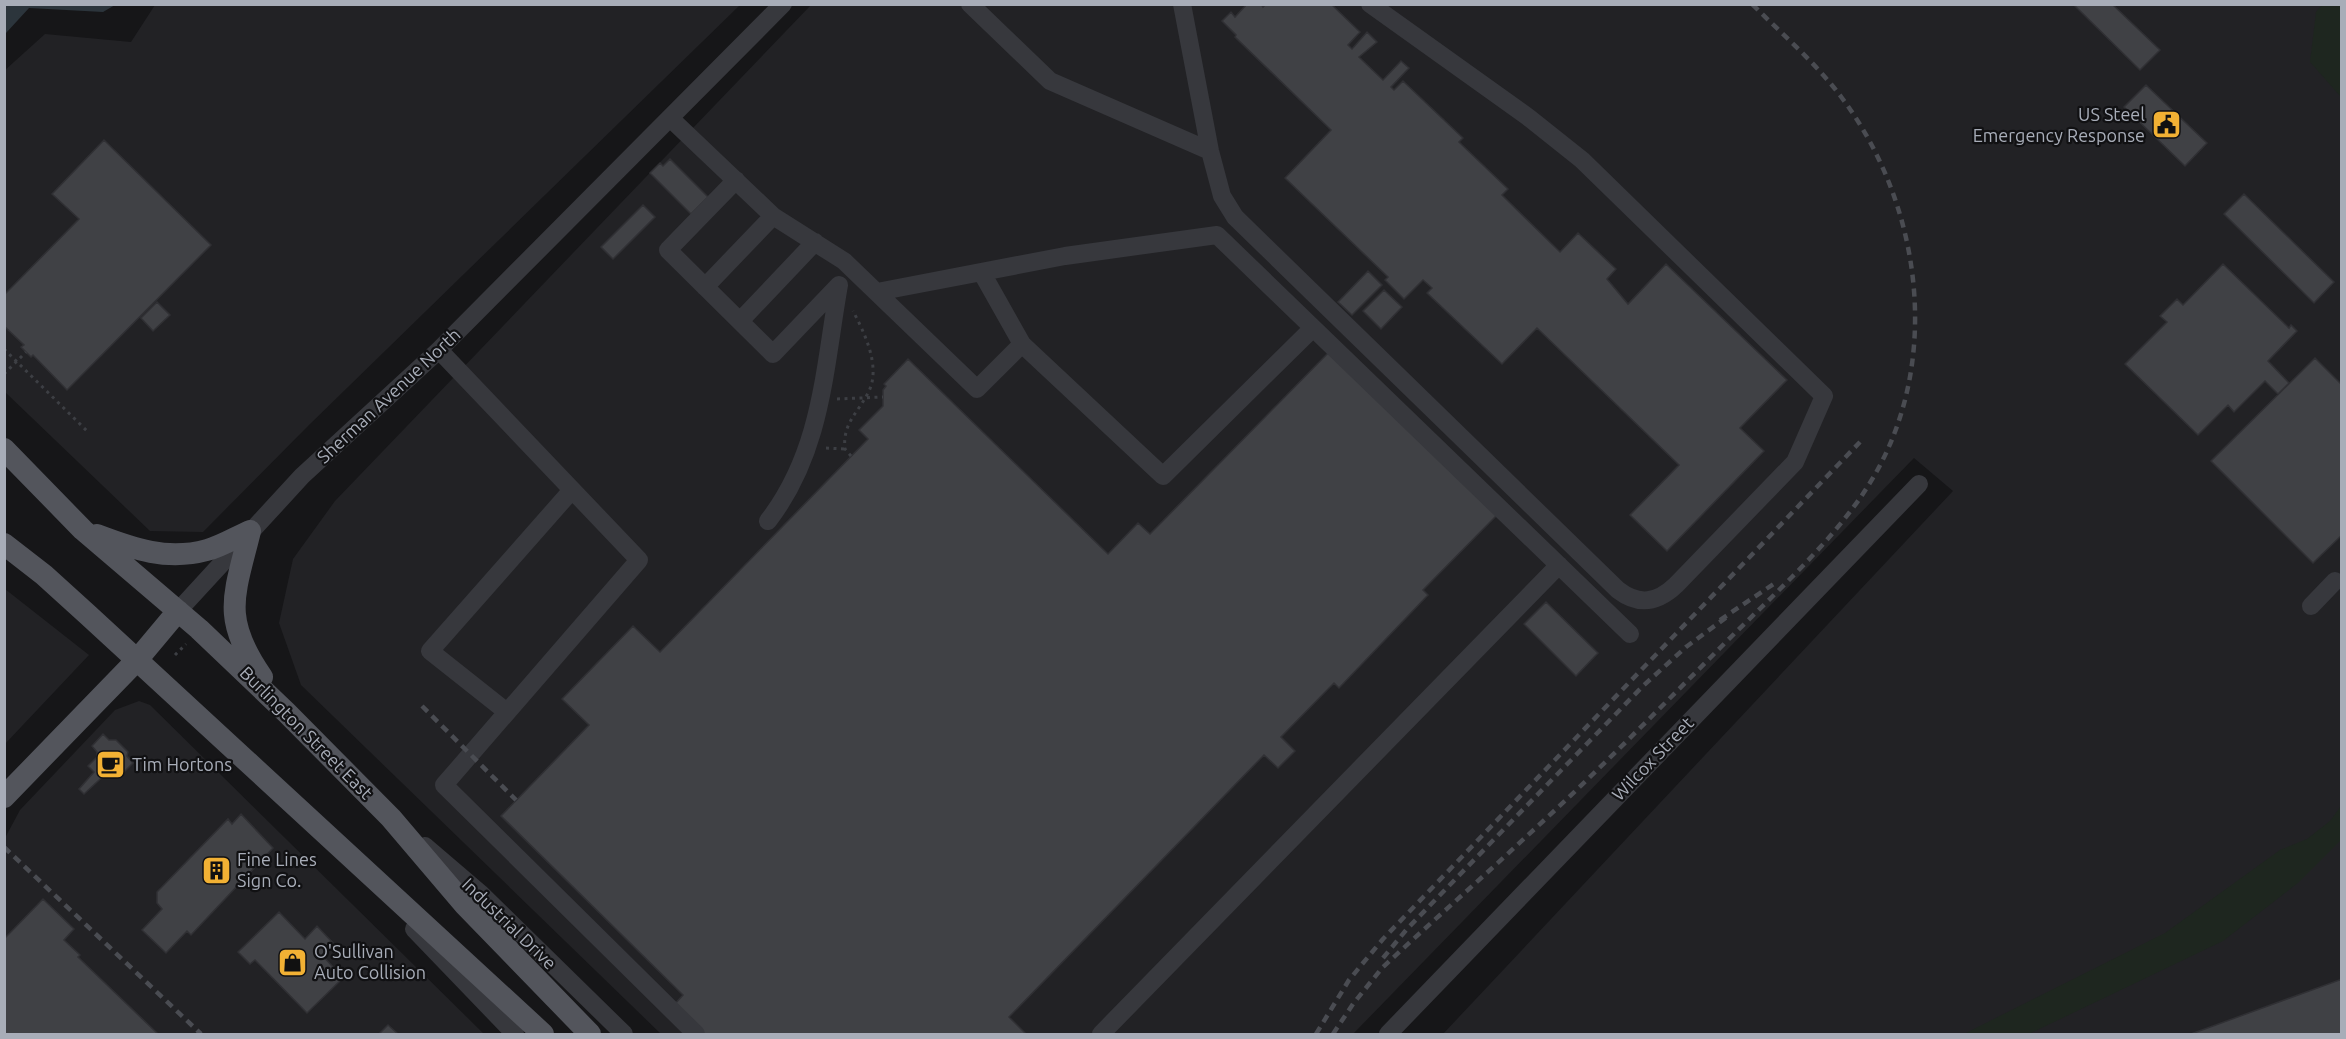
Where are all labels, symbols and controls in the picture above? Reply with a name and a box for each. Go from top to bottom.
place label: US Steel Emergency Response [1973,104,2145,145]
public building icon: US Steel Emergency Response [2150,109,2182,141]
street label: Sherman Avenue North [313,324,464,467]
street label: Burlington Street East [236,662,377,803]
street label: Wilcox Street [1607,712,1697,804]
cafe icon: Tim Hortons [95,749,127,781]
place label: Tim Hortons [132,754,232,774]
place label: Fine Lines Sign Co. [237,849,317,890]
building icon: Fine Lines Sign Co. [200,854,232,886]
street label: Industrial Drive [459,874,561,973]
place label: O'Sullivan Auto Collision [314,941,426,982]
shop icon: O'Sullivan Auto Collision [277,946,309,978]

